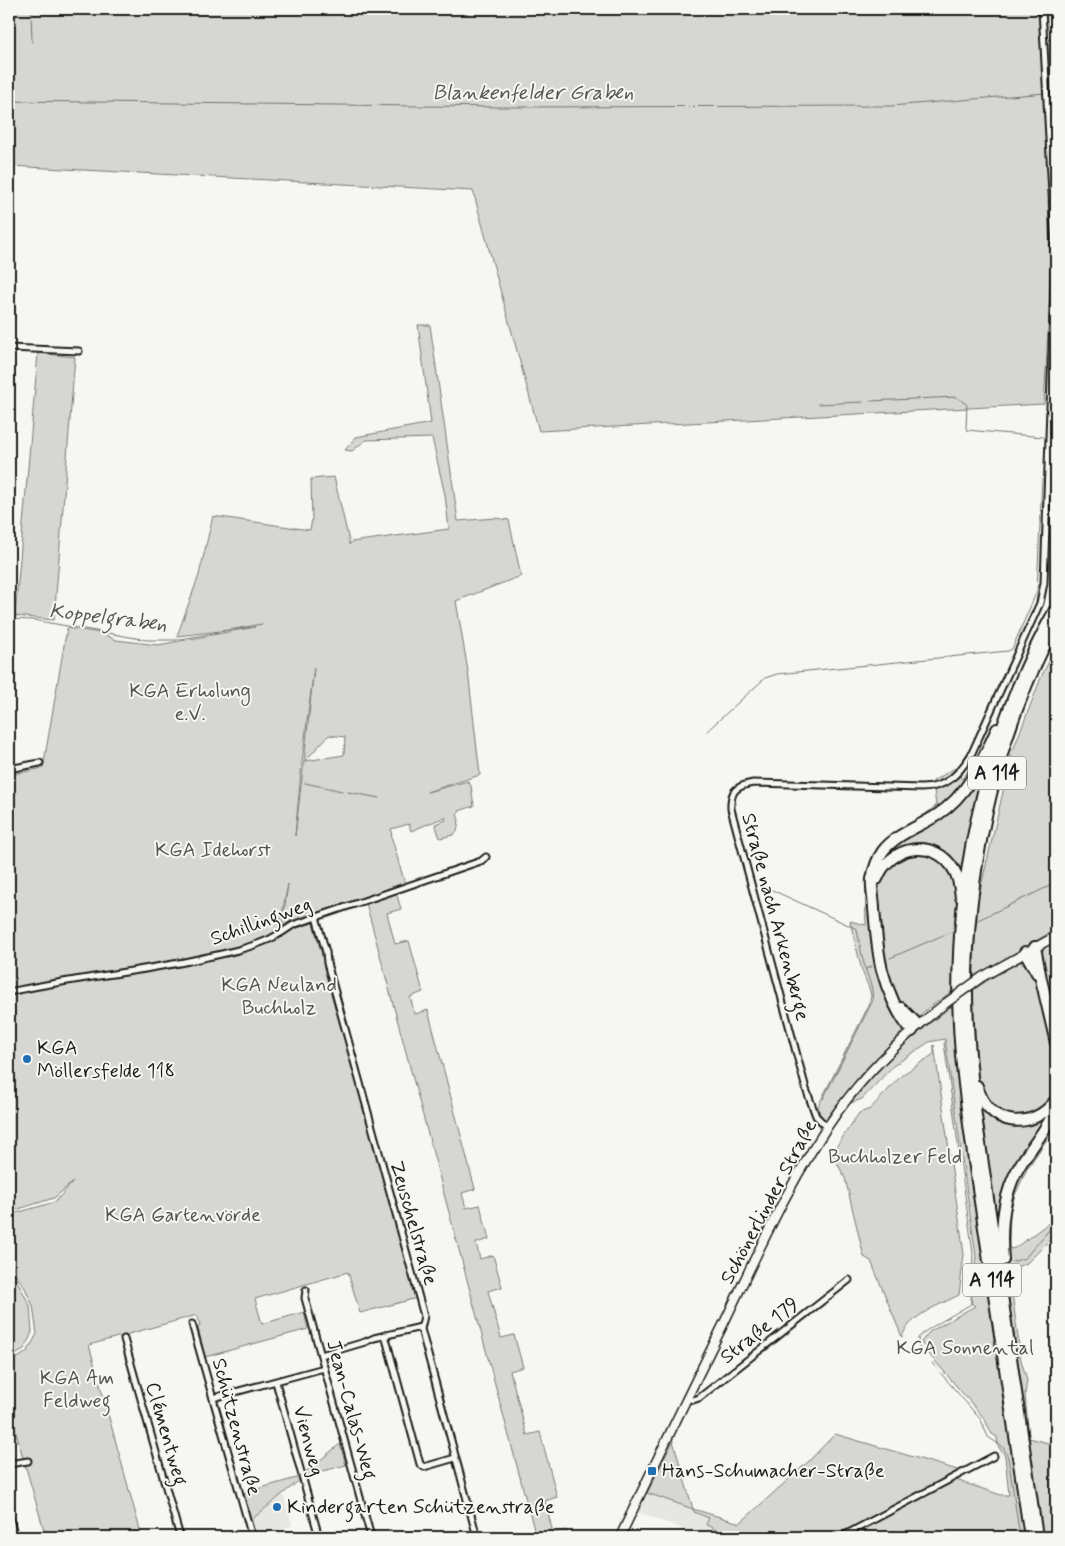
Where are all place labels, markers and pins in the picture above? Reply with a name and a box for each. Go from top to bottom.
place label: KGA Möllersfelde 118 [37,1035,175,1085]
marker: KGA Möllersfelde 118 [21,1053,33,1065]
place label: Hans-Schumacher-Straße [662,1458,885,1485]
marker: Hans-Schumacher-Straße [646,1465,658,1477]
place label: Kindergarten Schützenstraße [287,1494,555,1523]
marker: Kindergarten Schützenstraße [271,1501,283,1513]

